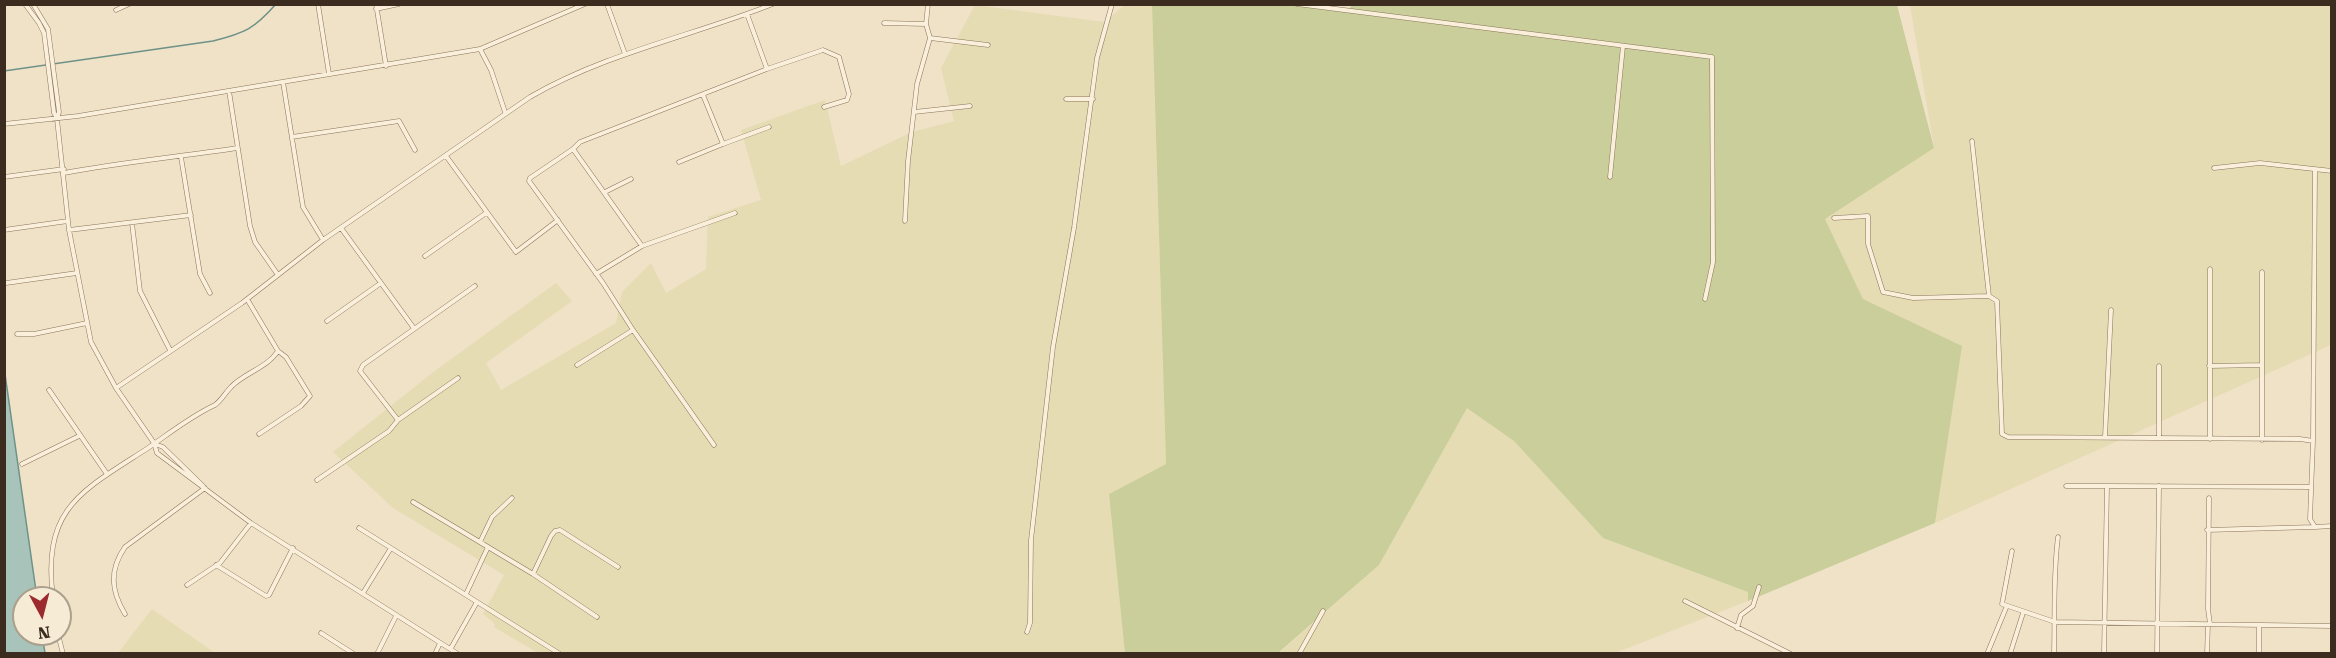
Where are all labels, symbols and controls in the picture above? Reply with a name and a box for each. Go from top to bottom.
north arrow [12,586,72,646]
text: N [37,622,51,643]

